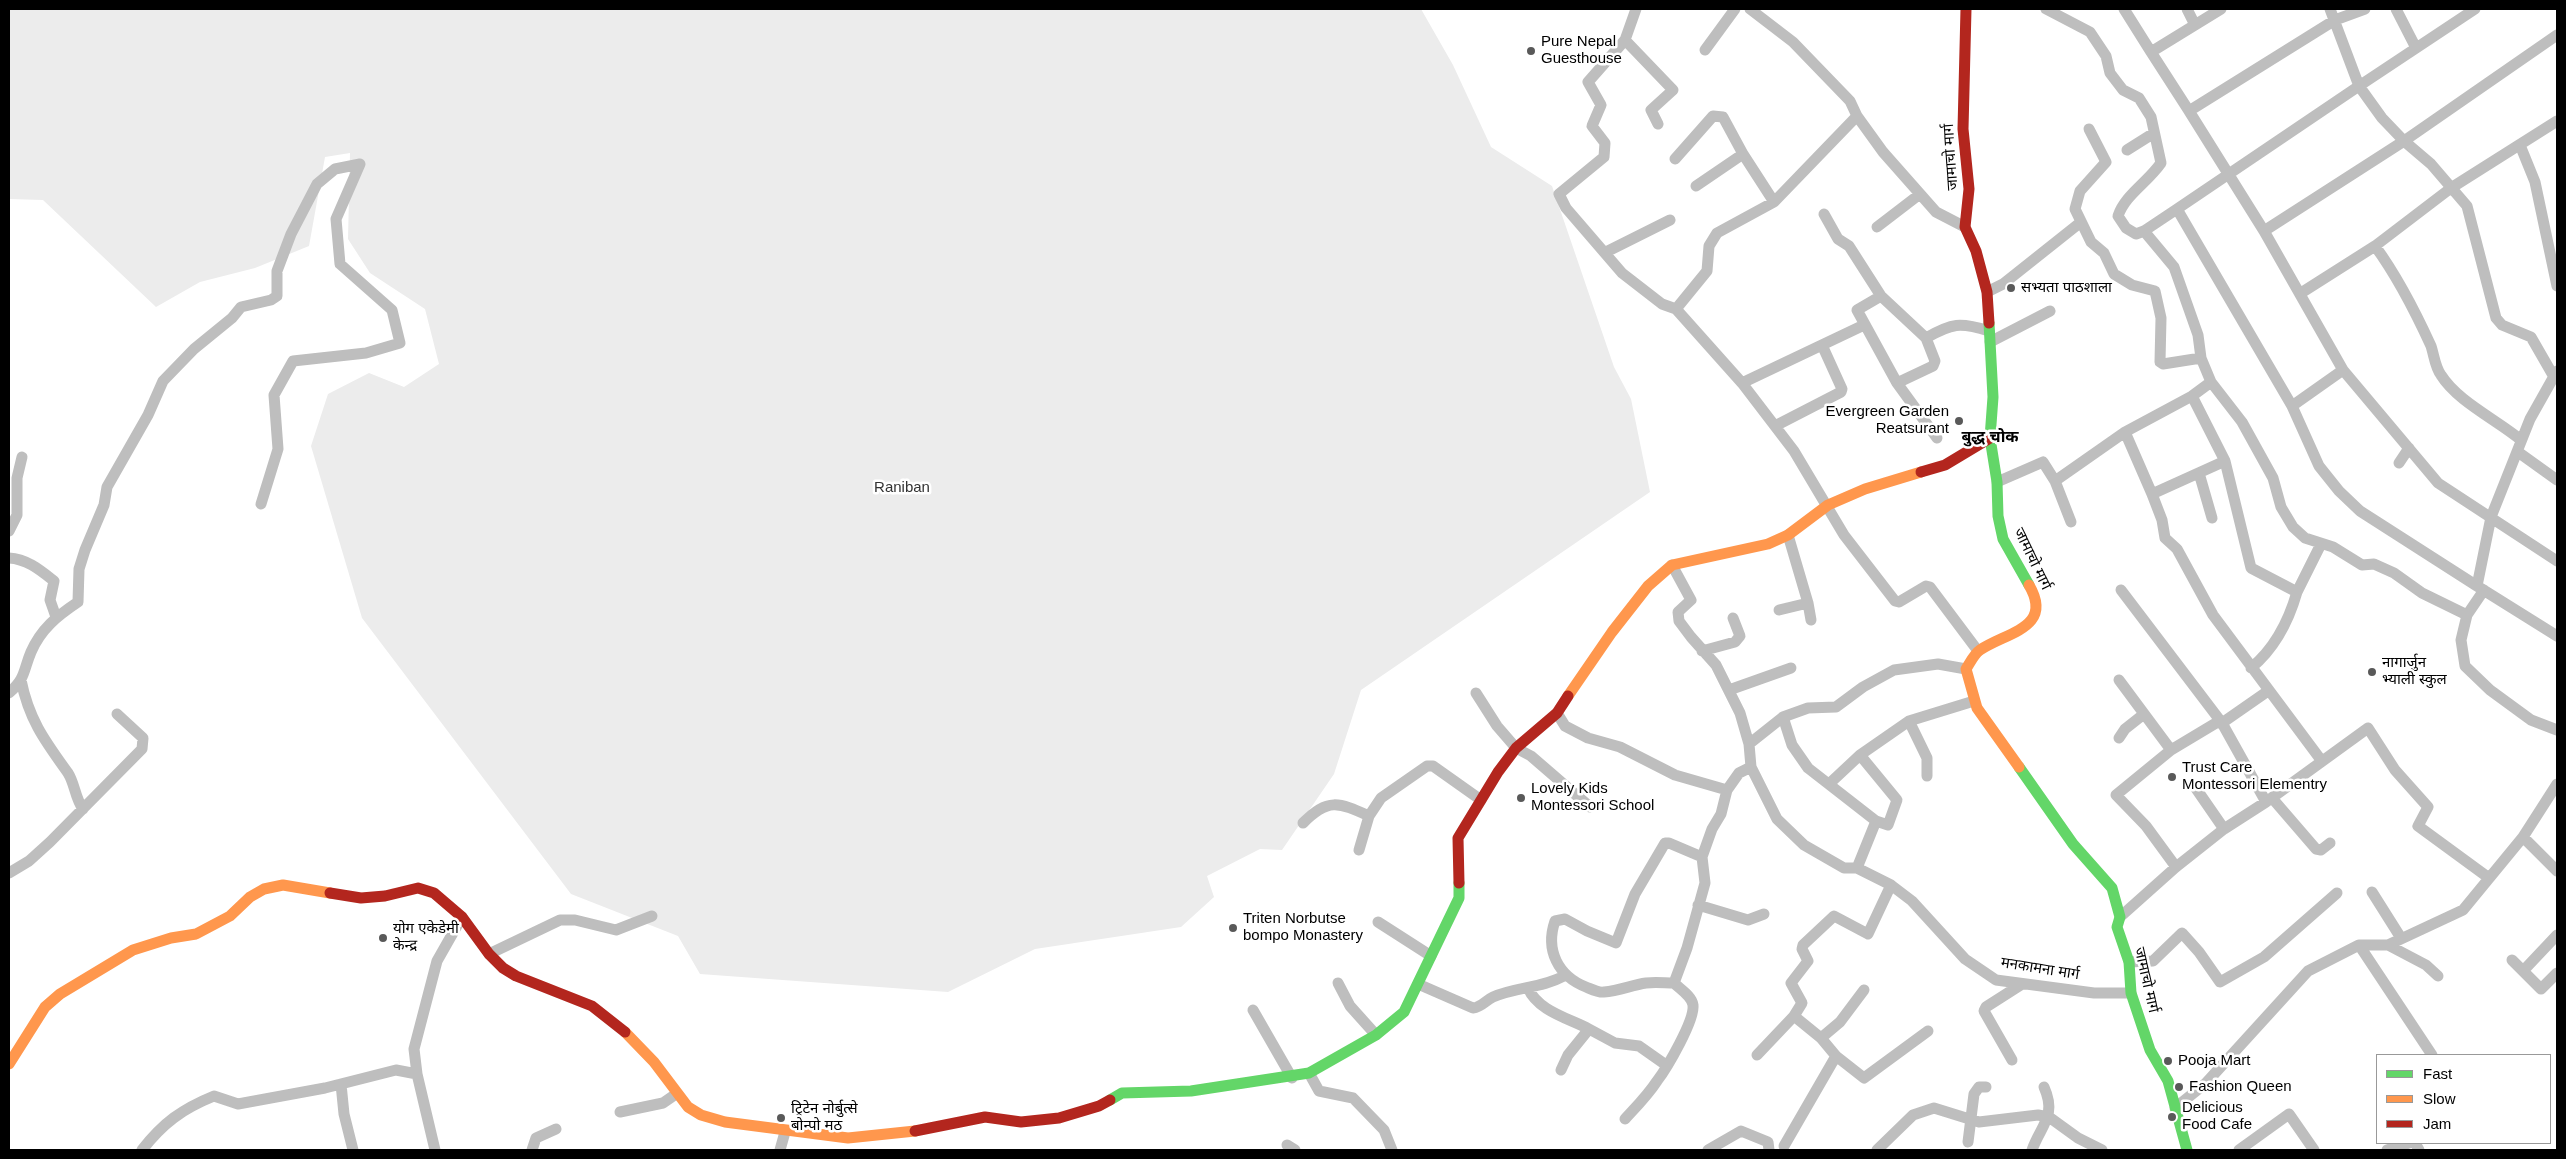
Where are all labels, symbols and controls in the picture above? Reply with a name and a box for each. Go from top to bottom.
place label: Pure Nepal Guesthouse [1541,33,1622,68]
marker: Pure Nepal Guesthouse [1525,45,1537,57]
street label: जामाचो मार्ग [1940,123,1962,191]
place label: सभ्यता पाठशाला [2021,279,2112,297]
marker: सभ्यता पाठशाला [2005,282,2017,294]
place label: Evergreen Garden Reatsurant [1826,403,1949,438]
marker: Evergreen Garden Reatsurant [1953,415,1965,427]
district label: बुद्ध चोक [1961,428,2019,448]
park label: Raniban [874,479,930,497]
street label: जामाचो मार्ग [2009,525,2055,593]
place label: नागार्जुन भ्याली स्कुल [2382,654,2447,689]
marker: नागार्जुन भ्याली स्कुल [2366,666,2378,678]
place label: Trust Care Montessori Elementry [2182,759,2327,794]
marker: Trust Care Montessori Elementry [2166,771,2178,783]
place label: Lovely Kids Montessori School [1531,780,1654,815]
marker: Lovely Kids Montessori School [1515,792,1527,804]
place label: Triten Norbutse bompo Monastery [1243,910,1363,945]
place label: योग एकेडेमी केन्द्र [393,920,459,955]
marker: Triten Norbutse bompo Monastery [1227,922,1239,934]
marker: योग एकेडेमी केन्द्र [377,932,389,944]
street label: जामाचो मार्ग [2130,945,2162,1015]
street label: मनकामना मार्ग [1999,954,2081,984]
place label: Pooja Mart [2178,1052,2251,1070]
legend [2376,1054,2551,1144]
marker: Pooja Mart [2162,1055,2174,1067]
text: Fast [2423,1065,2452,1082]
place label: Fashion Queen [2189,1078,2292,1096]
marker: Fashion Queen [2173,1081,2185,1093]
text: Slow [2423,1090,2456,1107]
place label: Delicious Food Cafe [2182,1099,2252,1134]
place label: ट्रिटेन नोर्बुत्से बोन्पो मठ [791,1100,858,1135]
marker: Delicious Food Cafe [2166,1111,2178,1123]
marker: ट्रिटेन नोर्बुत्से बोन्पो मठ [775,1112,787,1124]
text: Jam [2423,1115,2451,1132]

